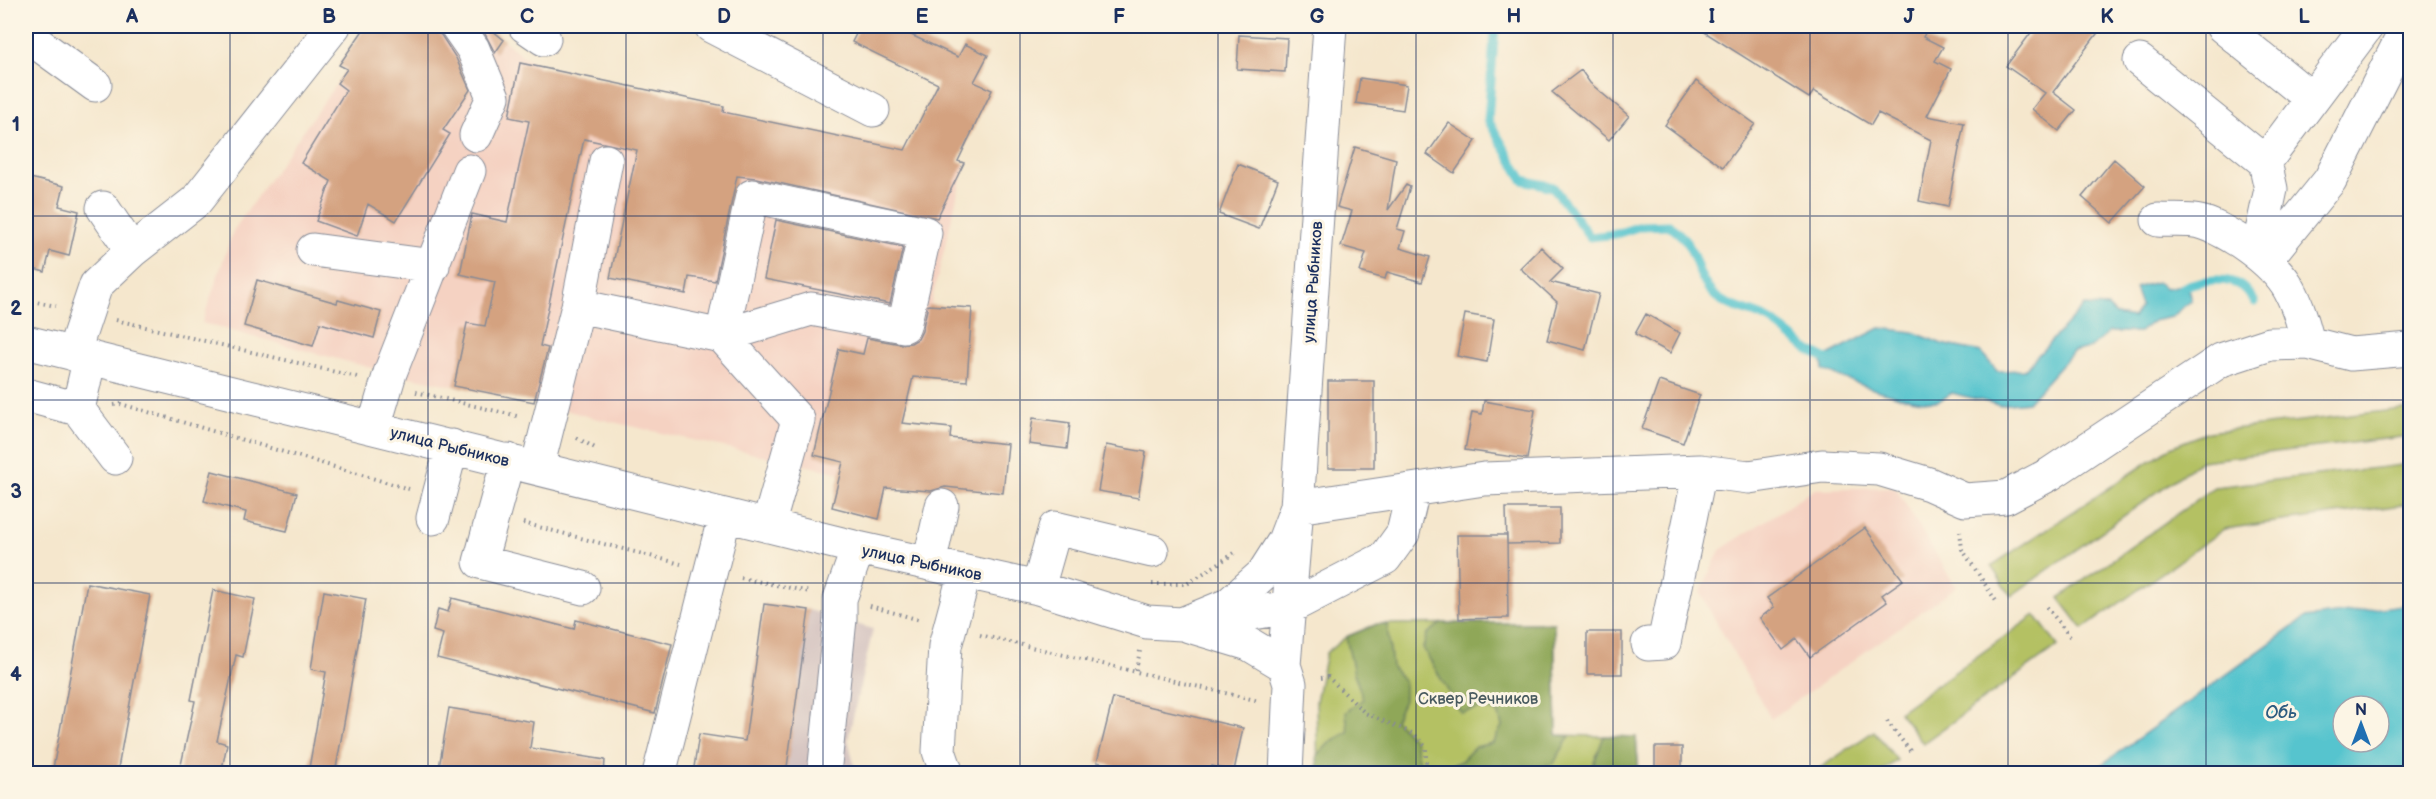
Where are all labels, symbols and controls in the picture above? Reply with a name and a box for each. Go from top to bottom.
text: A [125,5,139,29]
text: B [322,5,336,29]
text: C [520,5,534,29]
text: D [717,5,731,29]
text: E [916,5,929,29]
text: F [1113,5,1125,29]
text: G [1310,5,1325,29]
text: H [1507,5,1521,29]
text: I [1709,5,1715,29]
text: J [1904,5,1916,29]
text: K [2100,5,2114,29]
text: L [2298,5,2310,29]
text: 1 [12,113,20,137]
street label: улица Рыбников [1300,220,1327,344]
text: 2 [10,297,22,321]
street label: улица Рыбников [388,423,512,472]
text: 3 [10,480,22,504]
street label: улица Рыбников [860,542,984,586]
text: 4 [10,663,22,687]
park label: Сквер Речников [1418,690,1539,709]
north arrow [2331,694,2391,754]
text: N [2355,701,2367,720]
water label: Обь [2265,702,2297,723]

